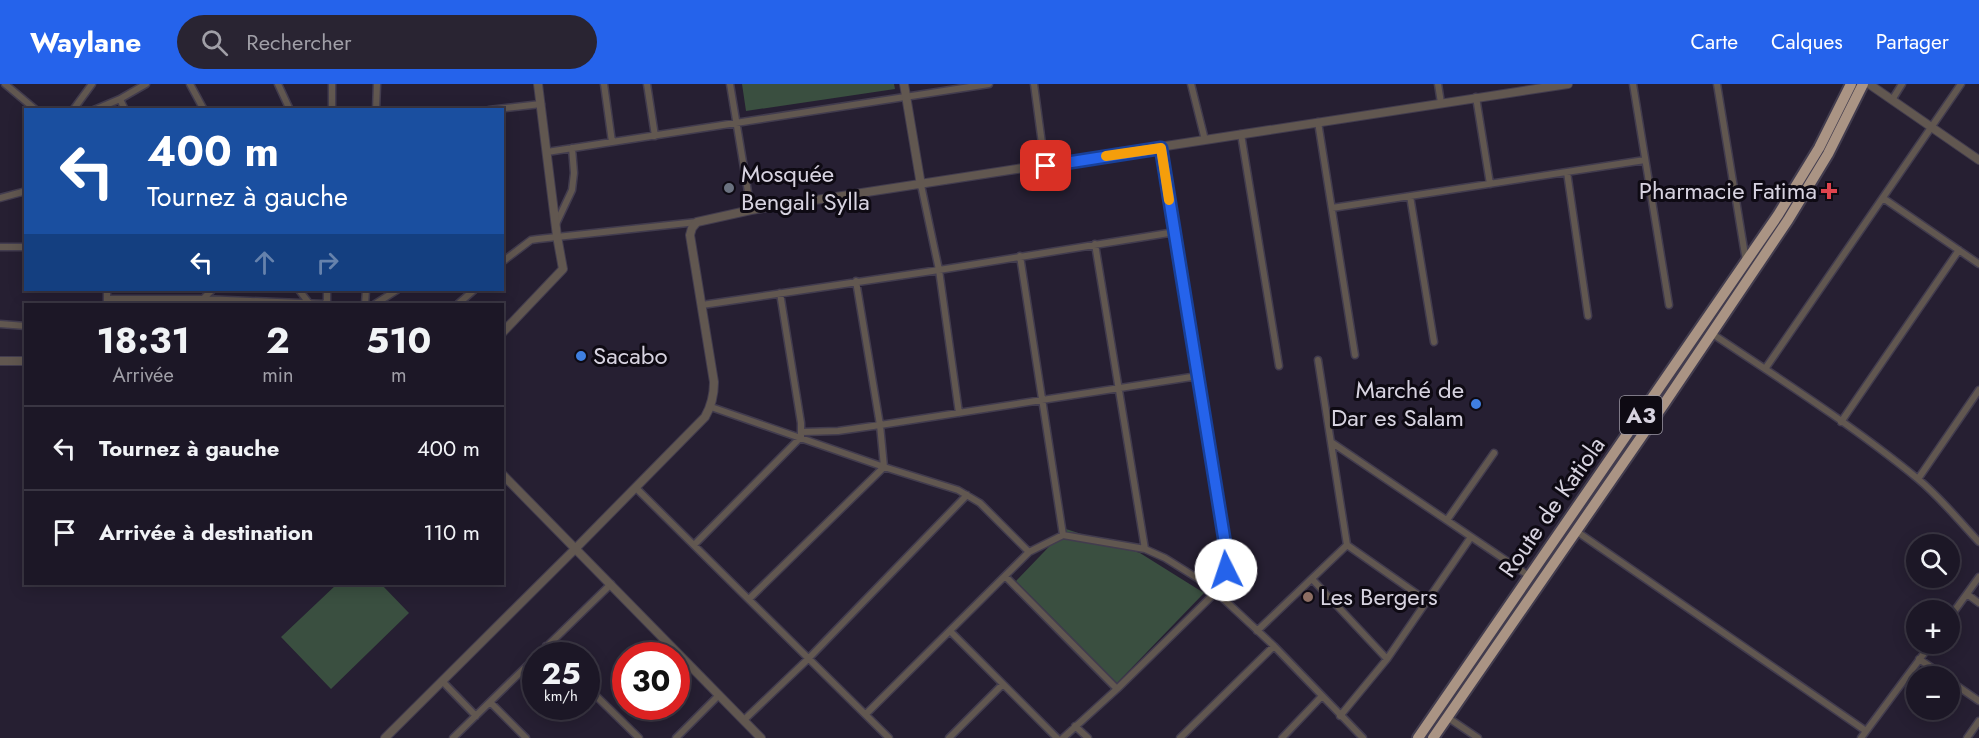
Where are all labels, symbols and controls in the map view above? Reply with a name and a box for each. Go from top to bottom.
search box [177,15,597,69]
text: Waylane [30,22,141,63]
icon: search [198,26,231,59]
text: Rechercher [246,26,352,58]
text: Carte [1691,27,1738,57]
text: Calques [1771,27,1843,57]
text: Partager [1876,27,1949,57]
text: 400 m [147,121,279,182]
icon: left [48,132,126,210]
pin [1020,140,1071,191]
icon: arrive [1029,149,1062,182]
place label: Mosquée Bengali Sylla [741,156,870,219]
place label: Pharmacie Fatima [1639,173,1817,208]
text: Tournez à gauche [147,177,348,216]
marker: Mosquée Bengali Sylla [722,181,736,195]
marker: Pharmacie Fatima [1822,184,1836,198]
icon: left [185,246,218,279]
icon: ahead [248,246,281,279]
icon: right [311,246,344,279]
text: 18:31 [97,314,190,366]
text: 2 [266,314,290,366]
text: 510 [366,314,431,366]
place label: Sacabo [593,338,668,373]
marker: Sacabo [574,349,588,363]
text: Arrivée [113,361,174,390]
text: min [262,361,294,390]
text: m [391,361,407,390]
place label: Marché de Dar es Salam [1331,372,1464,435]
road number: A3 [1620,396,1662,434]
marker: Marché de Dar es Salam [1469,397,1483,411]
street label: Route de Katiola [1490,429,1613,584]
icon: left [48,432,81,465]
text: Tournez à gauche [99,432,279,464]
text: 400 m [417,432,480,464]
icon: arrive [48,516,81,549]
text: Arrivée à destination [99,516,313,548]
text: 110 m [423,516,480,548]
map controls [1906,534,1960,720]
button: search [1906,534,1960,588]
position arrow [1194,538,1258,602]
place label: Les Bergers [1320,579,1438,614]
marker: Les Bergers [1301,590,1315,604]
button: + [1906,600,1960,654]
speed limit sign: 30 [612,642,690,720]
text: 25 [541,652,581,695]
button: − [1906,666,1960,720]
text: km/h [544,685,578,707]

